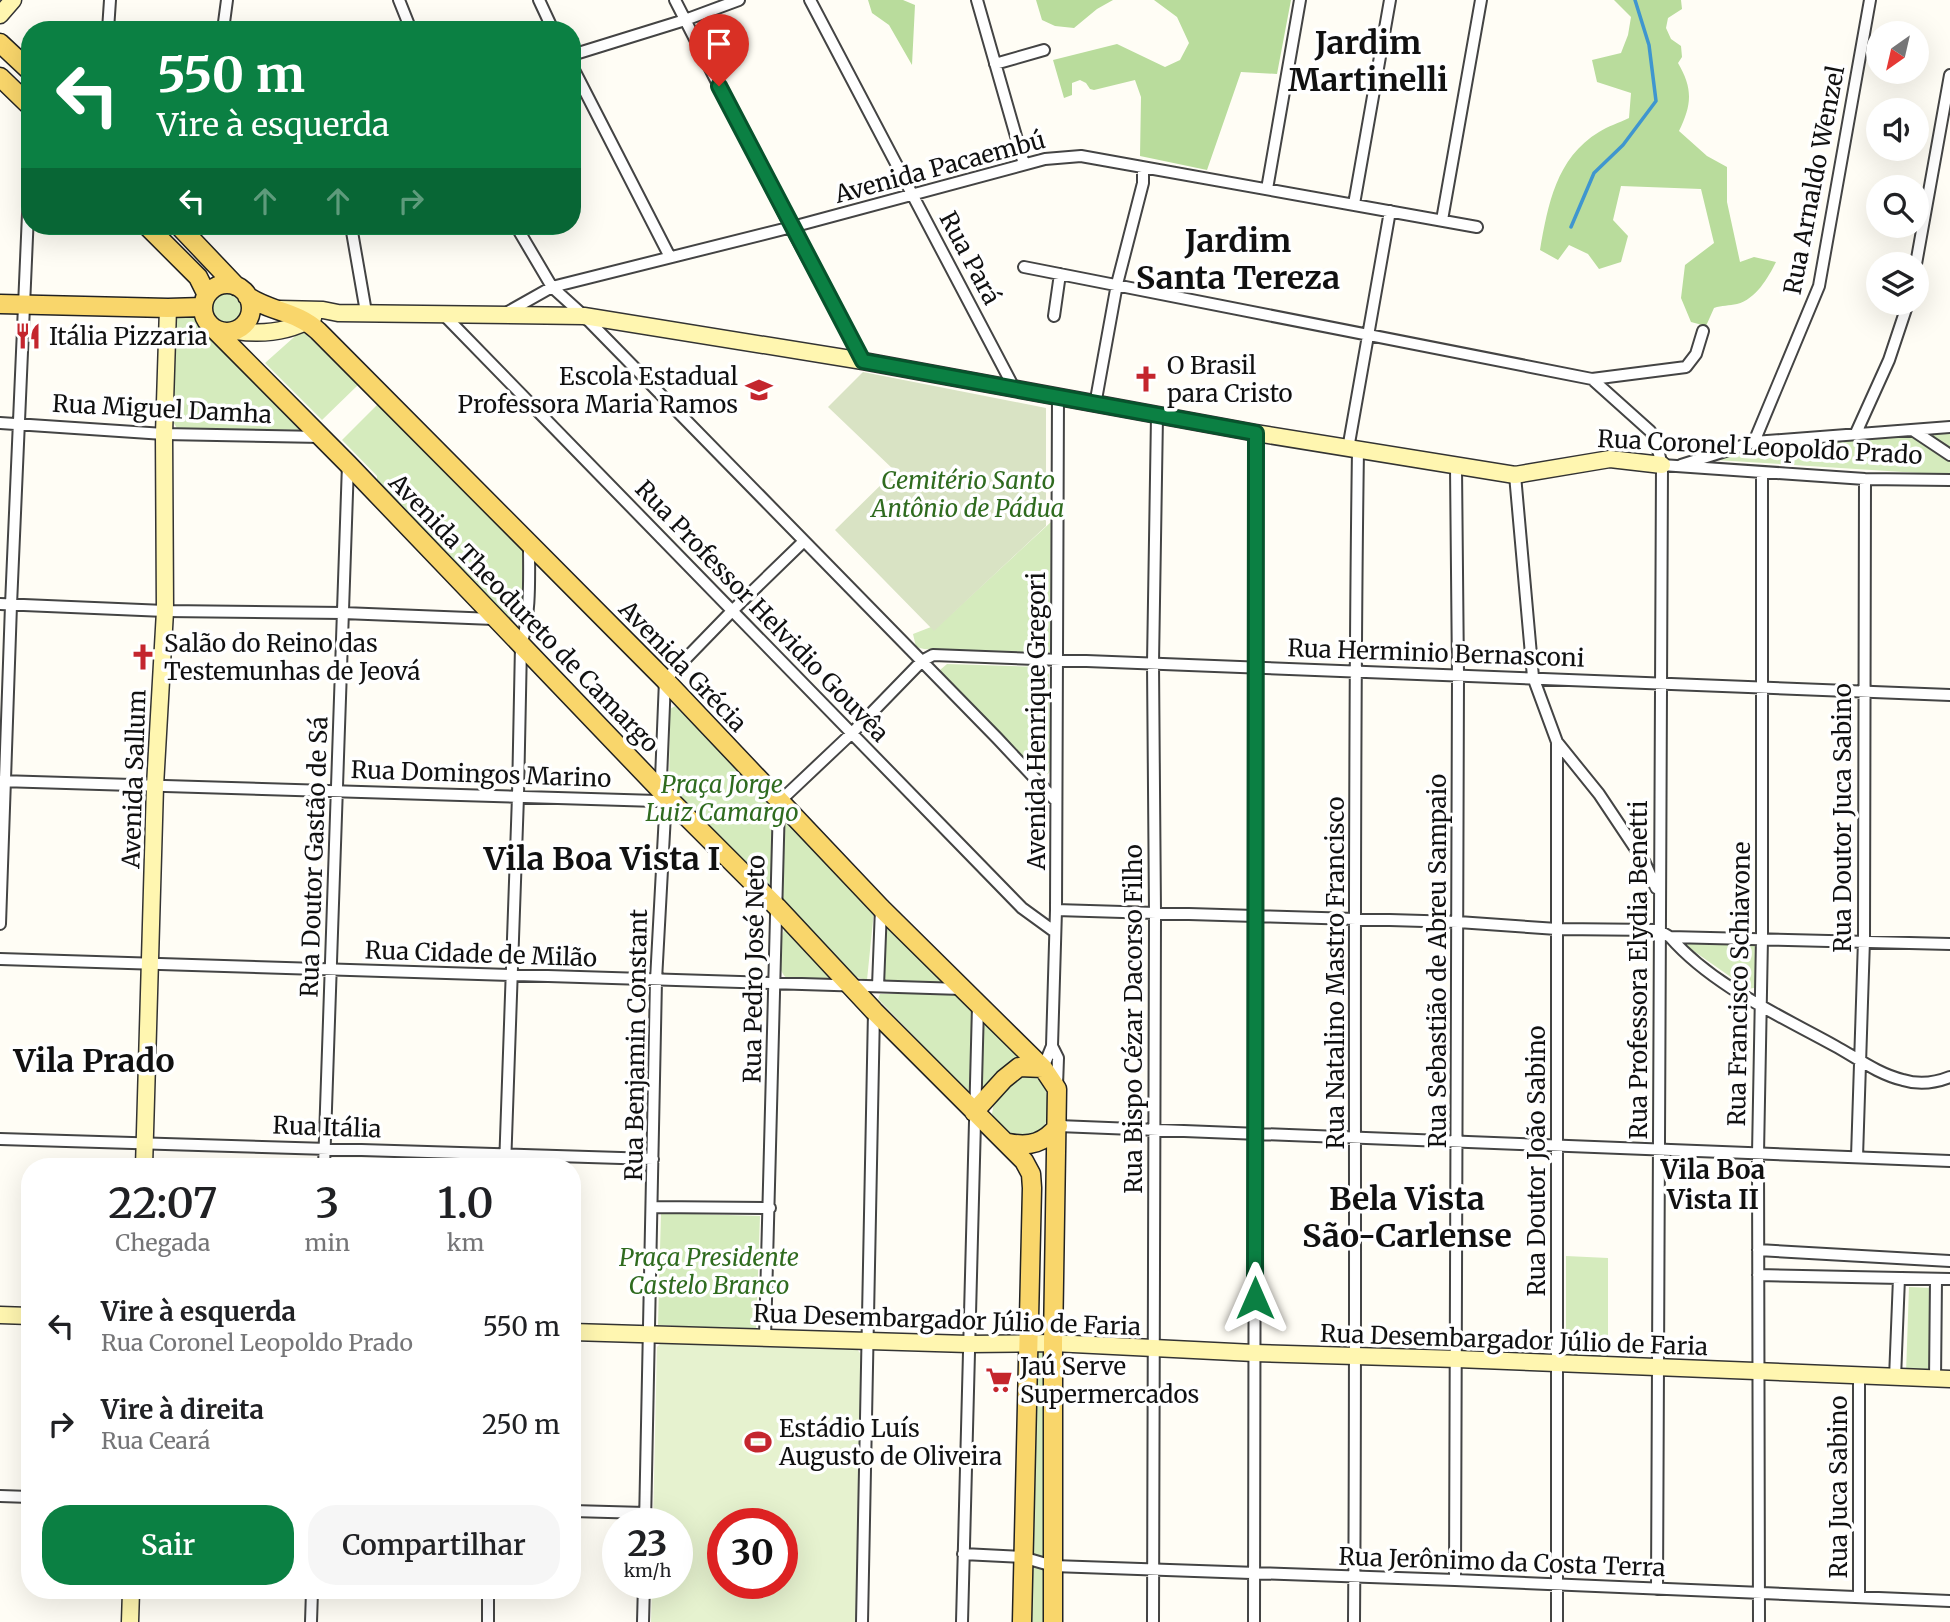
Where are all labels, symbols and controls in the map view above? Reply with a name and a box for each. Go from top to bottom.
pin [689,14,749,86]
north arrow [1866,21,1928,84]
map controls [1866,21,1929,315]
district label: Jardim Martinelli [1288,23,1448,100]
icon: arrive [700,25,738,63]
text: 550 m [157,44,305,105]
icon: left [42,49,133,140]
street label: Rua Arnaldo Wenzel [1777,63,1851,297]
button: sound [1866,98,1929,161]
text: Vire à esquerda [157,105,389,145]
street label: Avenida Pacaembú [830,124,1049,210]
button: search [1866,175,1929,238]
icon: left [173,182,211,220]
icon: ahead [246,182,284,220]
icon: ahead [319,182,357,220]
icon: right [392,182,430,220]
street label: Rua Pará [933,206,1008,310]
district label: Jardim Santa Tereza [1136,221,1340,298]
button: layers [1866,252,1929,315]
restaurant icon: Itália Pizzaria [13,321,43,351]
place label: Itália Pizzaria [49,321,208,352]
place label: O Brasil para Cristo [1167,350,1293,409]
place label: Escola Estadual Professora Maria Ramos [458,361,738,420]
church icon: O Brasil para Cristo [1131,364,1161,394]
school or university icon: Escola Estadual Professora Maria Ramos [744,375,774,405]
street label: Rua Miguel Damha [51,388,273,430]
street label: Rua Coronel Leopoldo Prado [1597,423,1923,471]
park label: Cemitério Santo Antônio de Pádua [870,465,1064,524]
street label: Avenida Theodureto de Camargo [382,466,666,759]
street label: Rua Professor Helvidio Gouvêa [629,474,896,748]
street label: Avenida Henrique Gregori [1021,572,1052,871]
street label: Avenida Grécia [612,593,754,738]
place label: Salão do Reino das Testemunhas de Jeová [164,628,421,687]
street label: Rua Herminio Bernasconi [1287,632,1585,674]
church icon: Salão do Reino das Testemunhas de Jeová [128,642,158,672]
street label: Rua Doutor Juca Sabino [1827,683,1858,953]
street label: Avenida Sallum [115,689,153,870]
street label: Rua Doutor Gastão de Sá [294,716,334,998]
street label: Rua Domingos Marino [350,754,612,794]
park label: Praça Jorge Luiz Camargo [645,769,799,828]
street label: Rua Sebastião de Abreu Sampaio [1422,774,1453,1148]
street label: Rua Natalino Mastro Francisco [1320,797,1351,1149]
street label: Rua Professora Elydia Benetti [1623,800,1654,1139]
district label: Vila Boa Vista I [483,839,720,879]
street label: Rua Francisco Schiavone [1721,841,1757,1127]
street label: Rua Bispo Cézar Dacorso Filho [1118,844,1149,1194]
street label: Rua Pedro José Neto [737,855,771,1083]
street label: Rua Benjamin Constant [618,908,654,1181]
street label: Rua Cidade de Milão [364,934,598,974]
street label: Rua Doutor João Sabino [1521,1025,1552,1297]
district label: Vila Prado [13,1041,174,1081]
street label: Rua Itália [272,1110,382,1144]
district label: Vila Boa Vista II [1660,1153,1765,1216]
text: 22:07 [108,1177,217,1229]
text: 3 [315,1177,339,1229]
text: 1.0 [437,1177,494,1229]
district label: Bela Vista São-Carlense [1302,1179,1512,1256]
text: Chegada [115,1228,210,1257]
text: min [305,1228,350,1257]
text: km [447,1228,484,1257]
park label: Praça Presidente Castelo Branco [619,1242,799,1301]
position arrow [1218,1261,1292,1335]
text: Vire à esquerda [101,1295,296,1328]
street label: Rua Desembargador Júlio de Faria [753,1298,1142,1342]
icon: left [42,1307,80,1345]
text: 550 m [483,1310,560,1343]
street label: Rua Desembargador Júlio de Faria [1320,1318,1709,1362]
text: Rua Coronel Leopoldo Prado [101,1328,413,1357]
place label: Jaú Serve Supermercados [1019,1351,1199,1410]
supermarket icon: Jaú Serve Supermercados [984,1365,1014,1395]
text: Vire à direita [101,1393,264,1426]
street label: Rua Juca Sabino [1823,1396,1854,1578]
icon: right [42,1405,80,1443]
text: 250 m [482,1408,560,1441]
place label: Estádio Luís Augusto de Oliveira [778,1413,1002,1472]
text: Rua Ceará [101,1426,210,1455]
sports icon: Estádio Luís Augusto de Oliveira [743,1427,773,1457]
button: Sair [42,1505,294,1585]
button: Compartilhar [308,1505,560,1585]
speed limit sign: 30 [707,1508,798,1599]
text: 23 [628,1522,667,1566]
street label: Rua Jerônimo da Costa Terra [1338,1541,1666,1583]
text: km/h [624,1559,671,1582]

